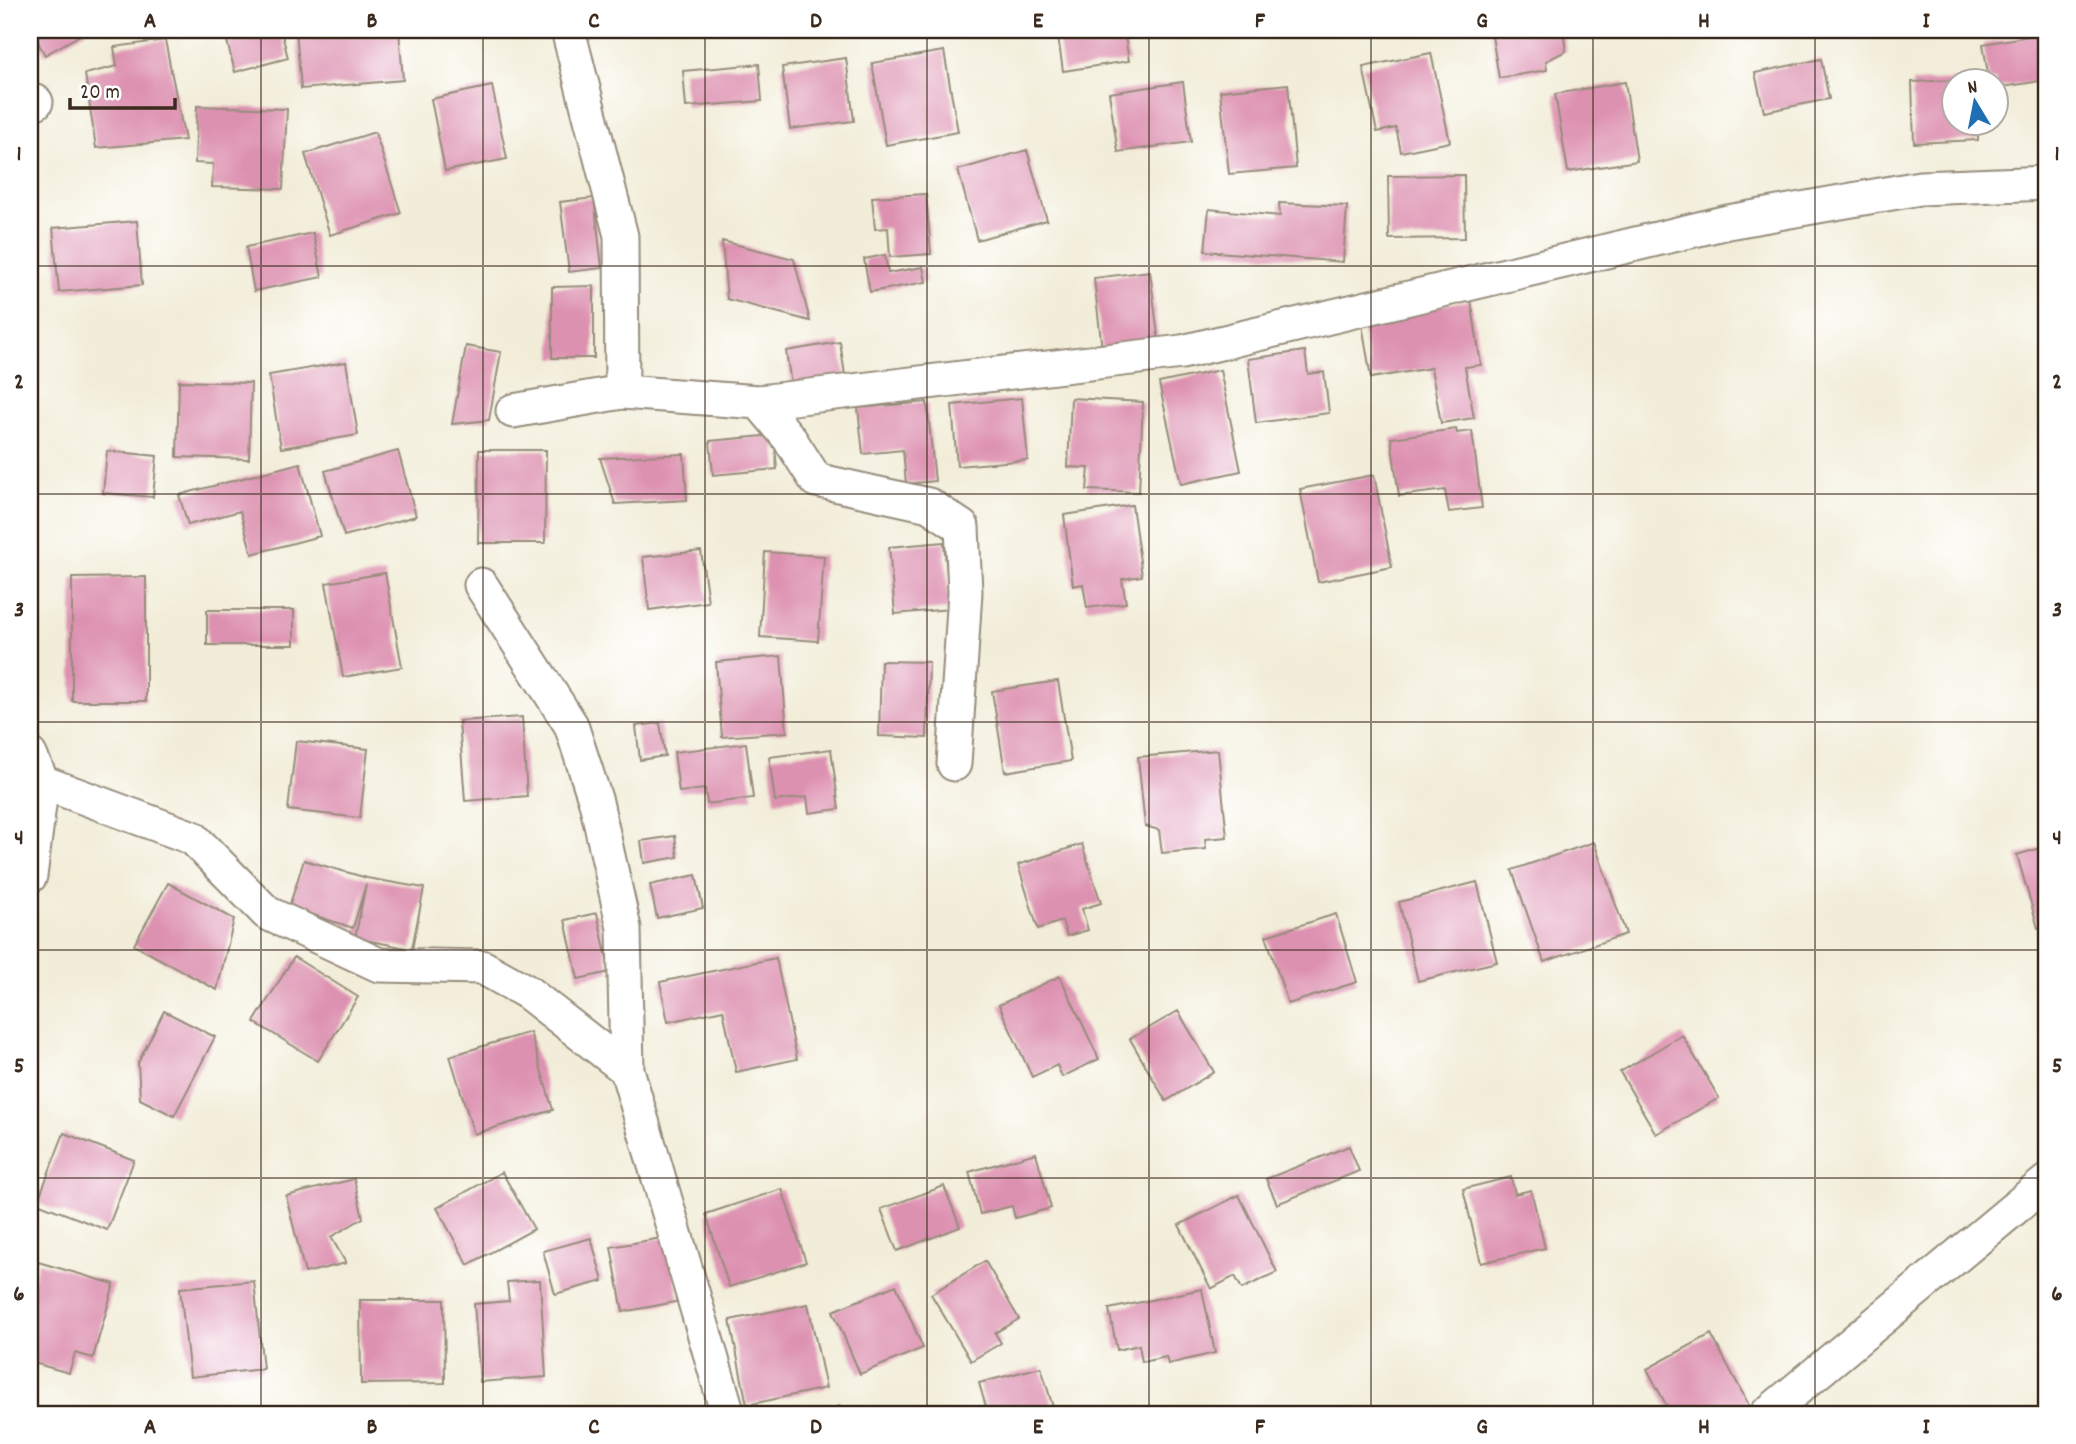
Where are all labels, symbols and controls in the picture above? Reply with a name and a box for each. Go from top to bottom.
text: A [144,6,156,39]
text: B [367,6,378,39]
text: C [588,6,600,39]
text: D [810,6,822,39]
text: E [1033,6,1044,39]
text: F [1255,6,1266,39]
text: G [1476,6,1488,39]
text: H [1698,6,1710,39]
text: I [1922,6,1930,39]
scale bar [70,66,175,110]
north arrow [1940,66,2010,136]
text: N [1966,75,1980,103]
text: 20 m [80,79,120,109]
text: 1 [16,139,22,172]
text: 1 [2054,139,2060,172]
text: 2 [14,367,24,400]
text: 2 [2052,367,2062,400]
text: 3 [14,595,24,628]
text: 3 [2052,595,2062,628]
text: 4 [14,823,24,856]
text: 4 [2052,823,2062,856]
text: 5 [14,1051,24,1084]
text: 5 [2052,1051,2062,1084]
text: 6 [13,1279,25,1312]
text: 6 [2051,1279,2063,1312]
text: A [144,1412,156,1444]
text: B [367,1412,378,1444]
text: C [588,1412,600,1444]
text: D [810,1412,822,1444]
text: E [1033,1412,1044,1444]
text: F [1255,1412,1266,1444]
text: G [1476,1412,1488,1444]
text: H [1698,1412,1710,1444]
text: I [1922,1412,1930,1444]

